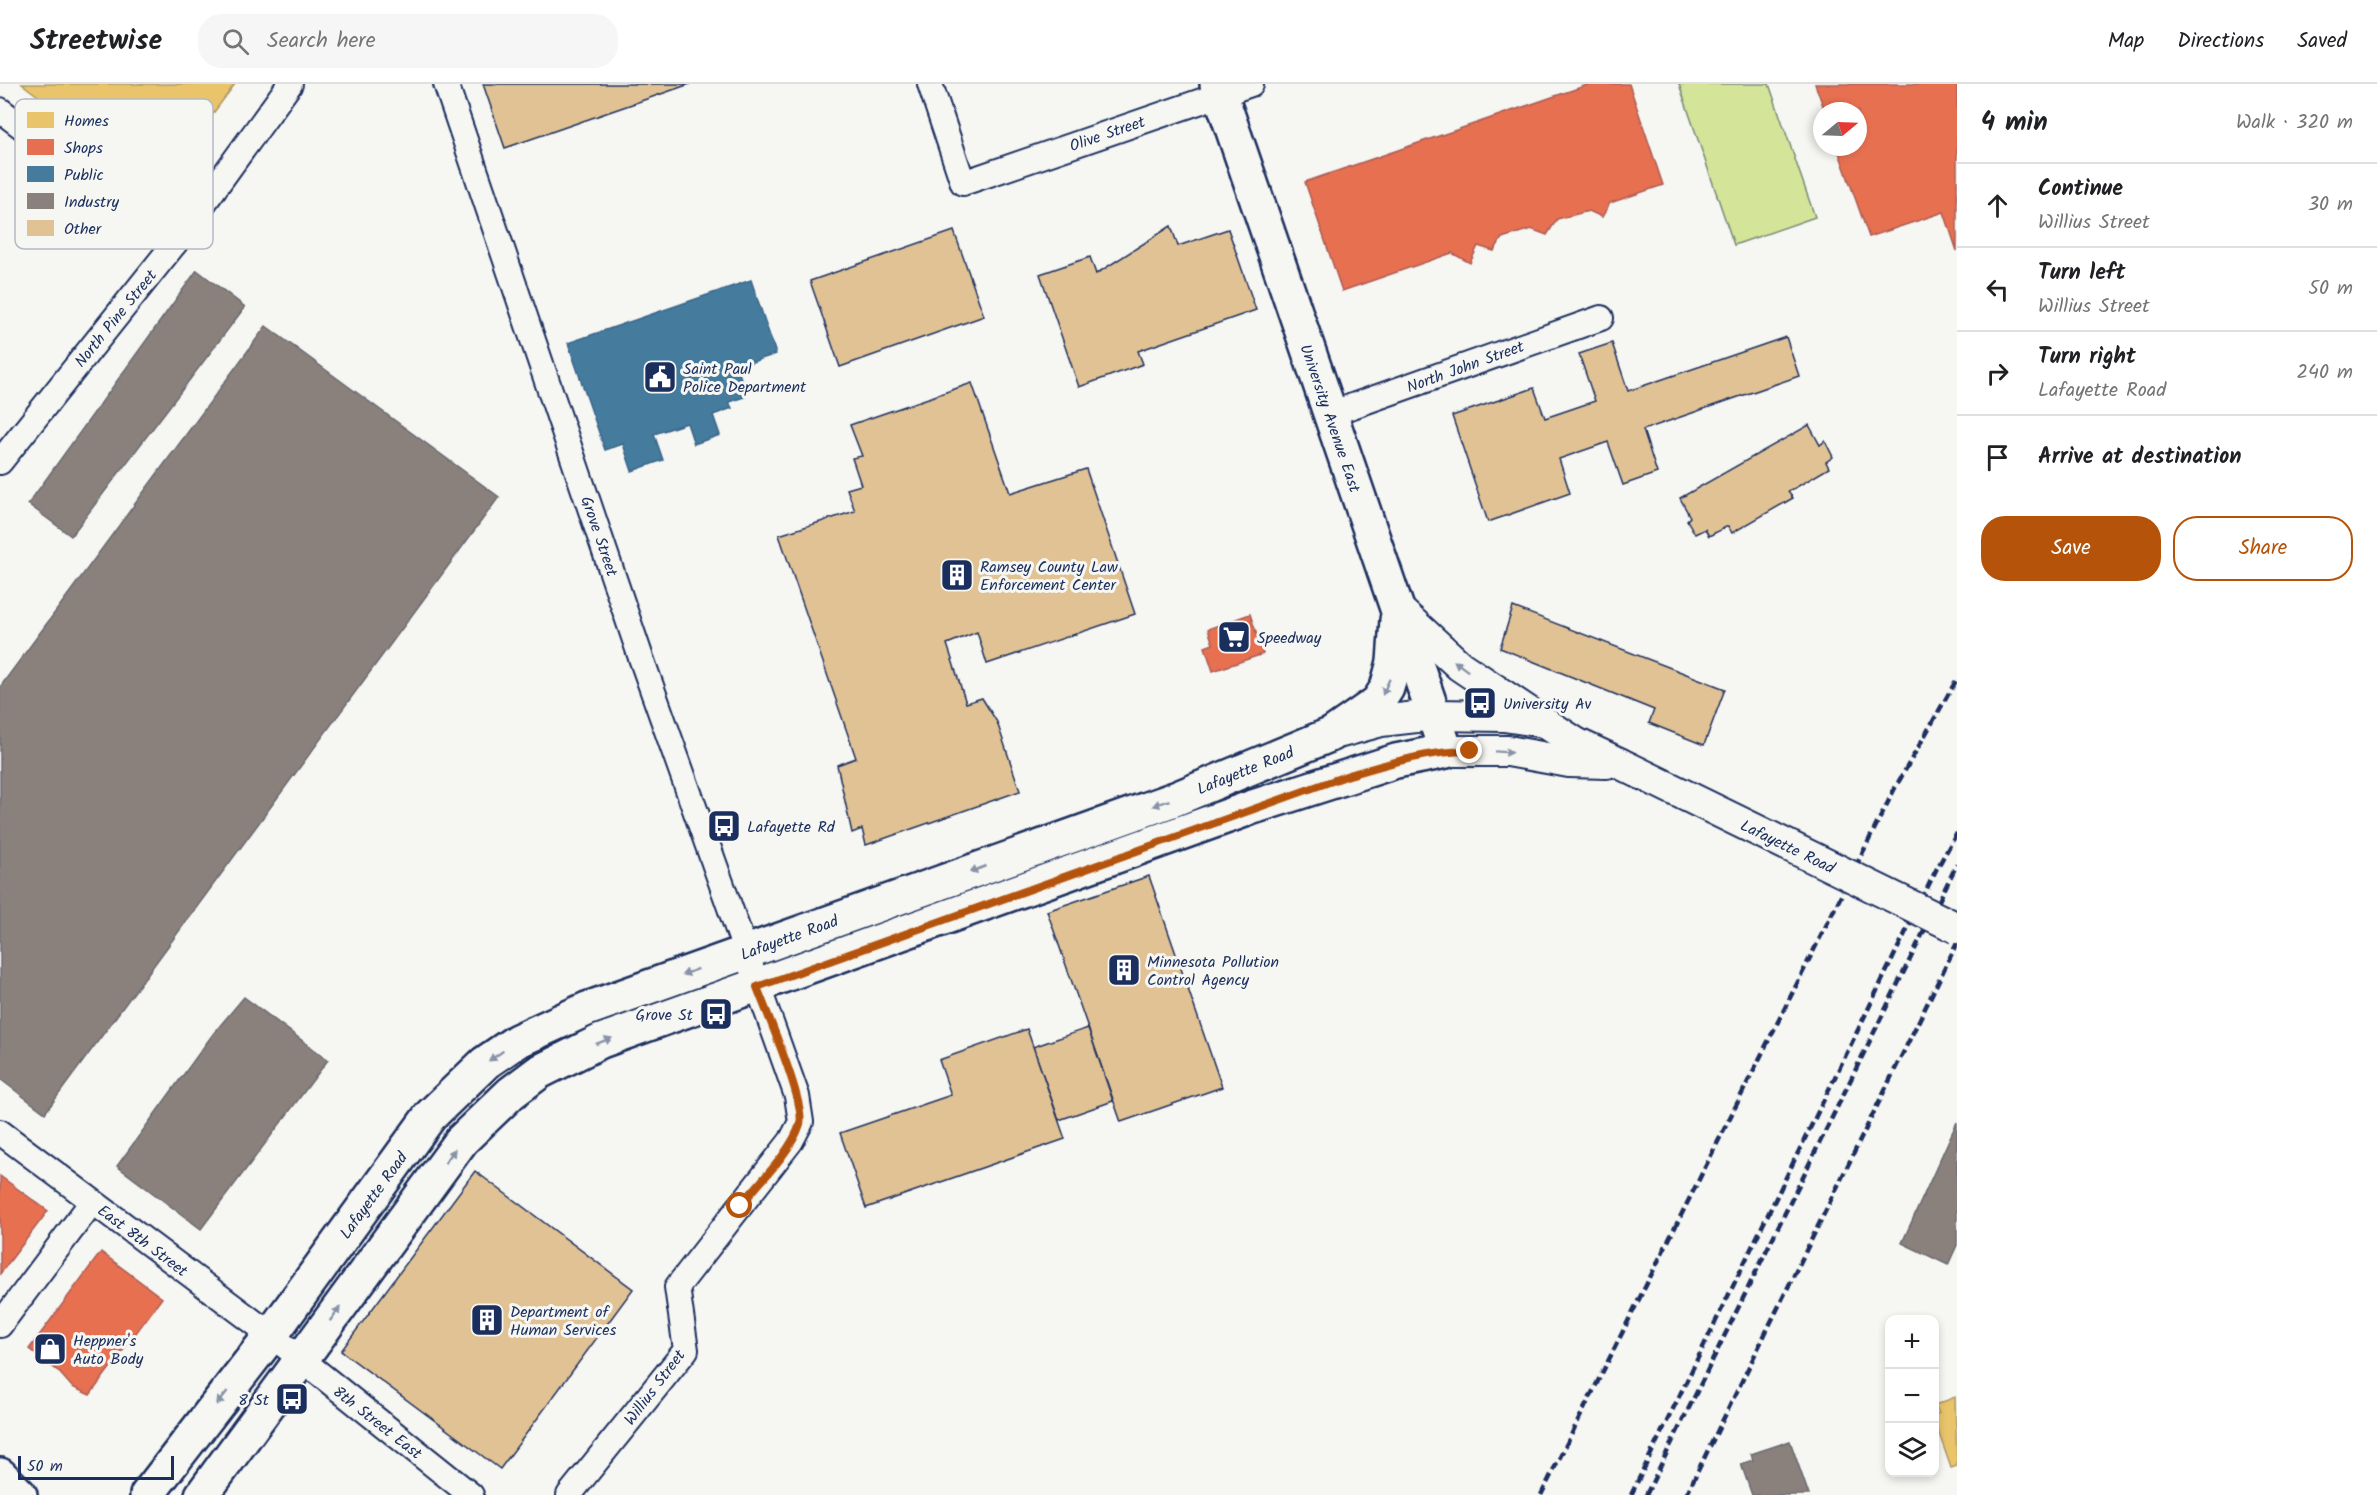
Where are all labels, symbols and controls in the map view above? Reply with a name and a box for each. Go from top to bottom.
search box [198,14,618,68]
text: Streetwise [30,19,162,64]
text: Search here [267,24,376,59]
icon: search [219,25,252,58]
text: Map [2108,25,2144,58]
text: Directions [2177,25,2264,58]
text: Saved [2297,25,2347,58]
legend [15,99,213,249]
north arrow [1813,102,1867,156]
text: 4 min [1981,102,2048,144]
text: Walk · 320 m [2236,107,2353,139]
text: Homes [64,109,109,134]
street label: Olive Street [1066,110,1149,159]
text: Shops [64,136,103,161]
text: Public [64,163,104,188]
text: Continue [2038,172,2123,207]
icon: ahead [1981,189,2014,222]
text: 30 m [2308,189,2353,221]
text: Industry [64,190,119,215]
text: Willius Street [2038,207,2150,239]
text: Other [64,217,103,242]
text: Turn left [2038,256,2125,291]
street label: North Pine Street [69,264,164,373]
icon: left [1981,273,2014,306]
text: 50 m [2308,273,2353,305]
text: Willius Street [2038,291,2150,323]
street label: North John Street [1403,334,1529,400]
text: Turn right [2038,340,2136,375]
street label: University Avenue East [1292,341,1367,497]
place label: Saint Paul Police Department [683,357,807,400]
icon: right [1981,357,2014,390]
text: 240 m [2296,357,2353,389]
public building icon: Saint Paul Police Department [642,359,678,395]
text: Lafayette Road [2038,375,2166,407]
text: Arrive at destination [2038,440,2241,475]
icon: arrive [1981,441,2014,474]
street label: Grove Street [573,493,624,581]
button: Save [1981,516,2161,581]
button: Share [2173,516,2353,581]
place label: Ramsey County Law Enforcement Center [980,555,1118,598]
building icon: Ramsey County Law Enforcement Center [939,557,975,593]
supermarket icon: Speedway [1216,619,1252,655]
place label: Speedway [1257,626,1322,651]
one-way arrow [1453,659,1469,672]
one-way arrow [1381,679,1390,696]
bus stop icon: University Av [1462,685,1498,721]
place label: University Av [1503,692,1592,717]
route end [1456,737,1482,763]
street label: Lafayette Road [1193,740,1299,802]
one-way arrow [1495,747,1514,756]
one-way arrow [1152,799,1170,809]
bus stop icon: Lafayette Rd [706,808,742,844]
street label: Lafayette Road [1736,814,1840,882]
place label: Lafayette Rd [747,815,836,840]
one-way arrow [969,865,987,874]
street label: Lafayette Road [737,909,843,968]
place label: Minnesota Pollution Control Agency [1147,950,1279,993]
building icon: Minnesota Pollution Control Agency [1106,952,1142,988]
one-way arrow [681,968,699,978]
bus stop icon: Grove St [698,996,734,1032]
place label: Grove St [636,1003,694,1028]
one-way arrow [595,1036,613,1046]
one-way arrow [488,1050,504,1061]
street label: Lafayette Road [334,1146,415,1245]
one-way arrow [444,1149,456,1165]
route start [726,1192,752,1218]
street label: East 8th Street [92,1199,193,1284]
place label: Department of Human Services [510,1300,616,1343]
building icon: Department of Human Services [469,1302,505,1338]
one-way arrow [329,1306,341,1322]
map controls [1885,1315,1939,1477]
button: + [1885,1315,1939,1369]
place label: Heppner's Auto Body [73,1329,144,1372]
shop icon: Heppner's Auto Body [32,1331,68,1367]
street label: Willius Street [618,1344,693,1431]
button: − [1885,1369,1939,1423]
street label: 8th Street East [327,1380,428,1467]
bus stop icon: 8 St [274,1381,310,1417]
place label: 8 St [238,1388,270,1413]
one-way arrow [217,1390,229,1405]
button: layers [1885,1423,1939,1477]
scale bar [18,1453,174,1480]
text: 50 m [27,1454,63,1479]

